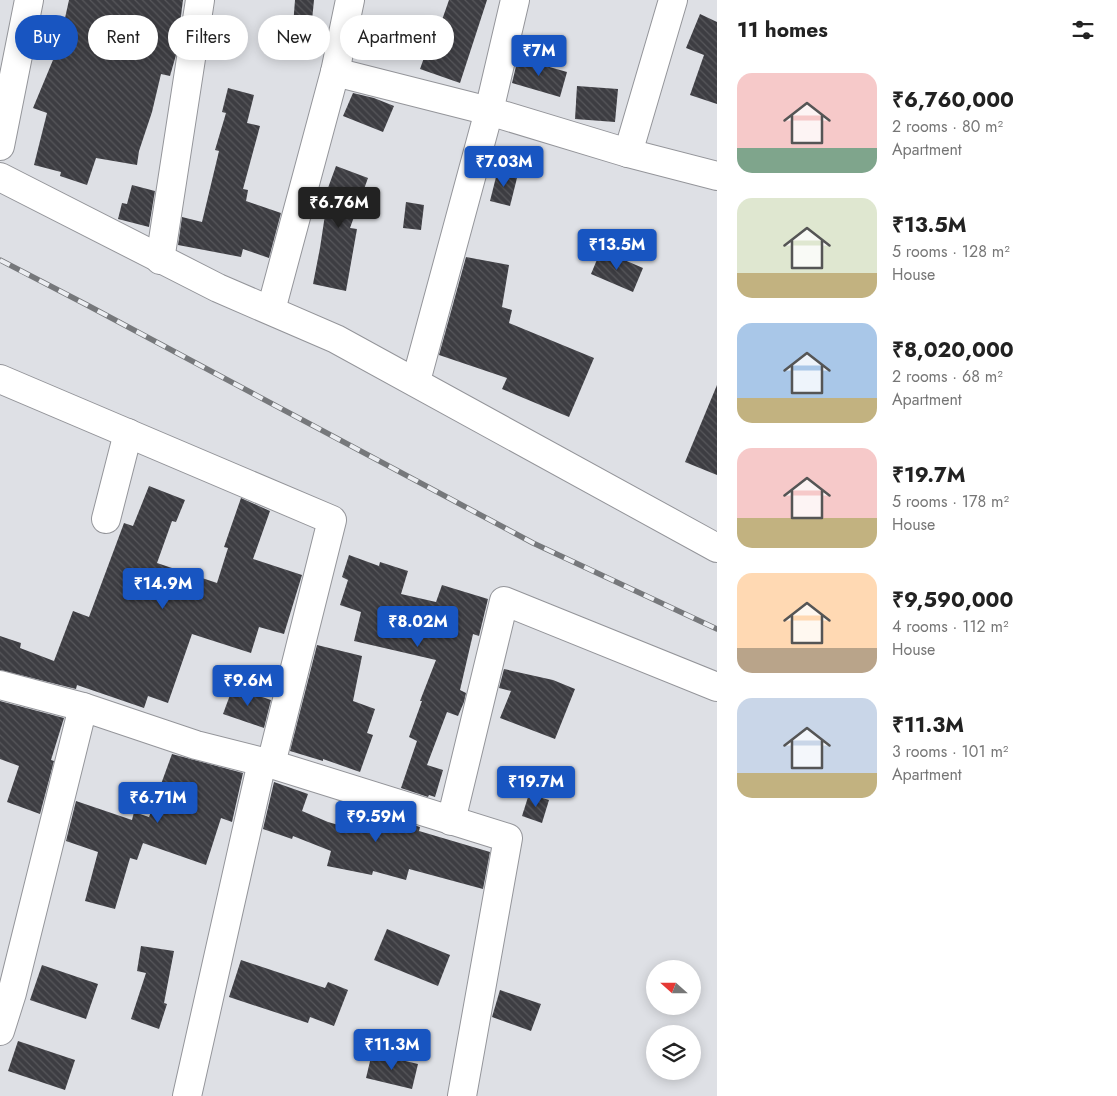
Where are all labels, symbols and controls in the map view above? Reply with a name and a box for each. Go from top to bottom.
chip: Buy [15,15,78,60]
chip: Rent [88,15,158,60]
chip: Filters [168,15,248,60]
chip: New [258,15,330,60]
chip: Apartment [340,15,454,60]
text: 11 homes [737,15,828,45]
icon: filters [1069,16,1097,44]
pin: ₹7M [515,34,563,77]
text: ₹7M [522,39,556,62]
text: ₹6,760,000 [892,85,1014,115]
icon: home [777,93,837,153]
text: 2 rooms · 80 m² [892,115,1003,138]
text: Apartment [892,138,962,161]
pin: ₹7.03M [463,146,545,188]
text: ₹7.03M [475,150,533,173]
pin: ₹6.76M [298,186,380,229]
text: ₹6.76M [309,191,369,214]
text: ₹13.5M [892,210,966,240]
icon: home [777,218,837,278]
pin: ₹13.5M [576,228,658,271]
text: ₹13.5M [589,233,645,256]
text: 5 rooms · 128 m² [892,240,1010,263]
text: House [892,263,935,286]
text: ₹8,020,000 [892,335,1014,365]
icon: home [777,343,837,403]
text: 2 rooms · 68 m² [892,365,1003,388]
text: Apartment [892,388,962,411]
text: ₹19.7M [892,460,965,490]
icon: home [777,468,837,528]
text: 5 rooms · 178 m² [892,490,1009,513]
text: House [892,513,935,536]
pin: ₹14.9M [122,568,204,610]
text: ₹14.9M [134,572,192,595]
text: ₹9,590,000 [892,585,1013,615]
icon: home [777,593,837,653]
pin: ₹8.02M [377,606,459,648]
text: ₹8.02M [388,610,448,633]
text: 4 rooms · 112 m² [892,615,1009,638]
text: House [892,638,935,661]
pin: ₹9.6M [213,664,283,707]
text: ₹9.6M [224,669,272,692]
text: ₹11.3M [892,710,964,740]
icon: home [777,718,837,778]
text: 3 rooms · 101 m² [892,740,1008,763]
text: Apartment [892,763,962,786]
pin: ₹19.7M [495,766,577,808]
text: ₹19.7M [508,770,564,793]
pin: ₹6.71M [117,782,199,824]
text: ₹6.71M [129,786,187,809]
pin: ₹9.59M [335,800,417,843]
text: ₹9.59M [346,805,406,828]
north arrow [646,960,701,1015]
map controls [646,960,701,1080]
button: layers [646,1025,701,1080]
pin: ₹11.3M [351,1028,433,1071]
text: ₹11.3M [365,1033,419,1056]

